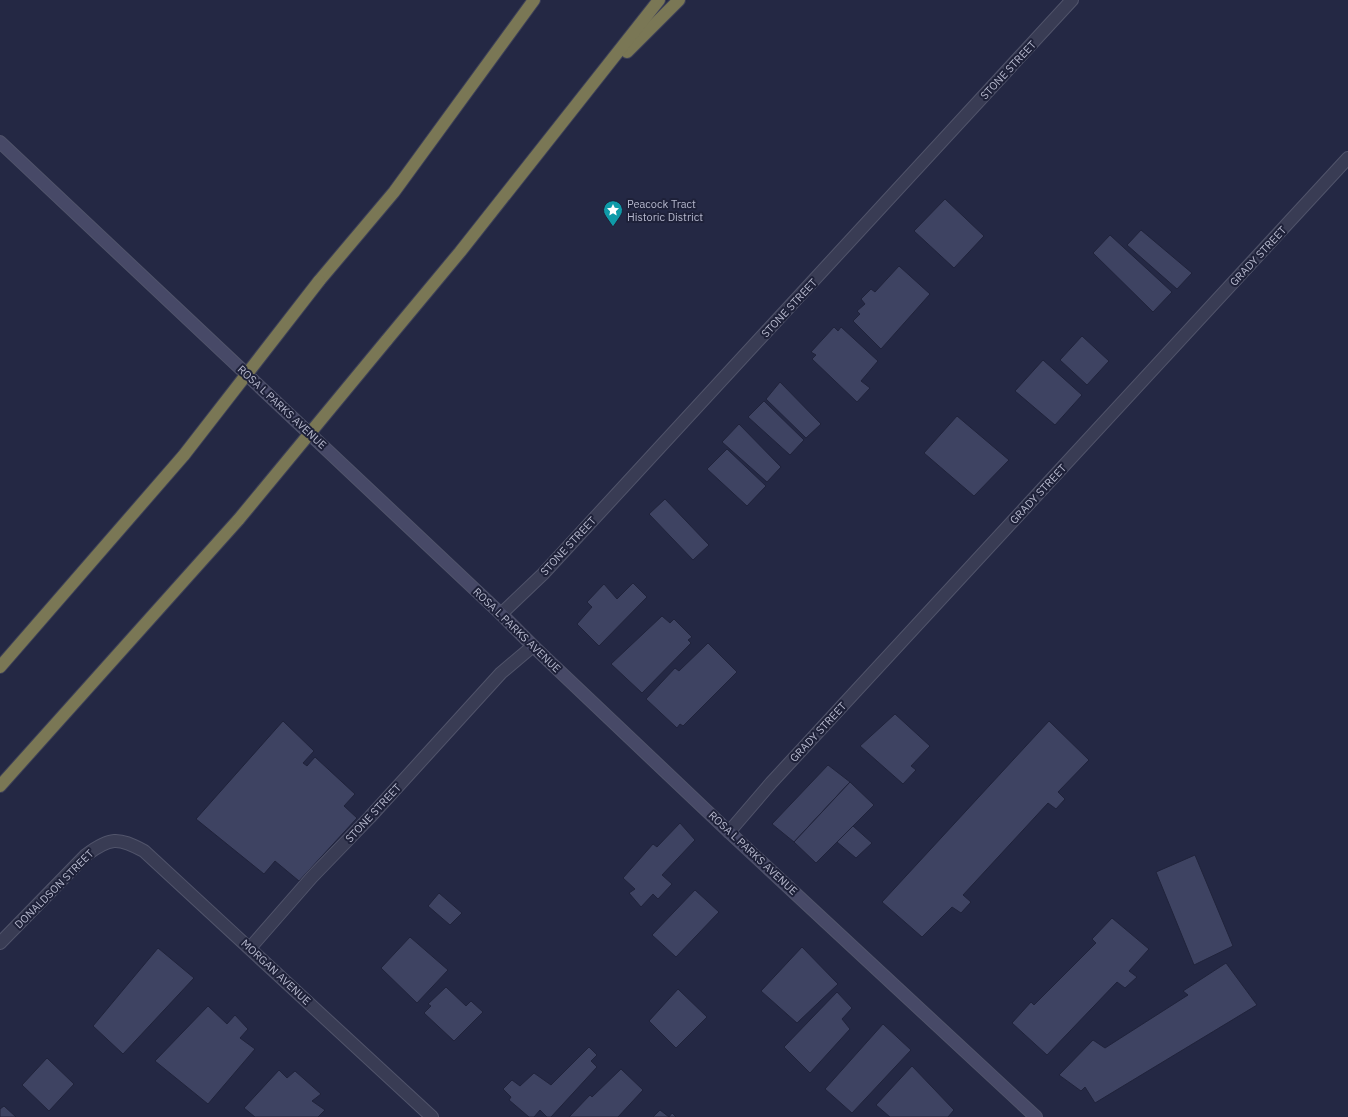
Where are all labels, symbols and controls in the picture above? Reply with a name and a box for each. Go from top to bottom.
street label: STONE STREET [977,37,1039,102]
place label: Peacock Tract Historic District [627,197,703,224]
place icon: Peacock Tract Historic District [602,199,624,227]
street label: GRADY STREET [1227,223,1290,289]
street label: STONE STREET [758,275,820,340]
street label: ROSA L PARKS AVENUE [235,362,329,452]
street label: GRADY STREET [1007,461,1070,527]
street label: STONE STREET [537,513,599,578]
street label: ROSA L PARKS AVENUE [470,585,564,675]
street label: GRADY STREET [787,699,850,765]
street label: STONE STREET [342,780,404,845]
street label: ROSA L PARKS AVENUE [706,808,800,898]
street label: DONALDSON STREET [12,846,97,931]
street label: MORGAN AVENUE [238,936,314,1008]

